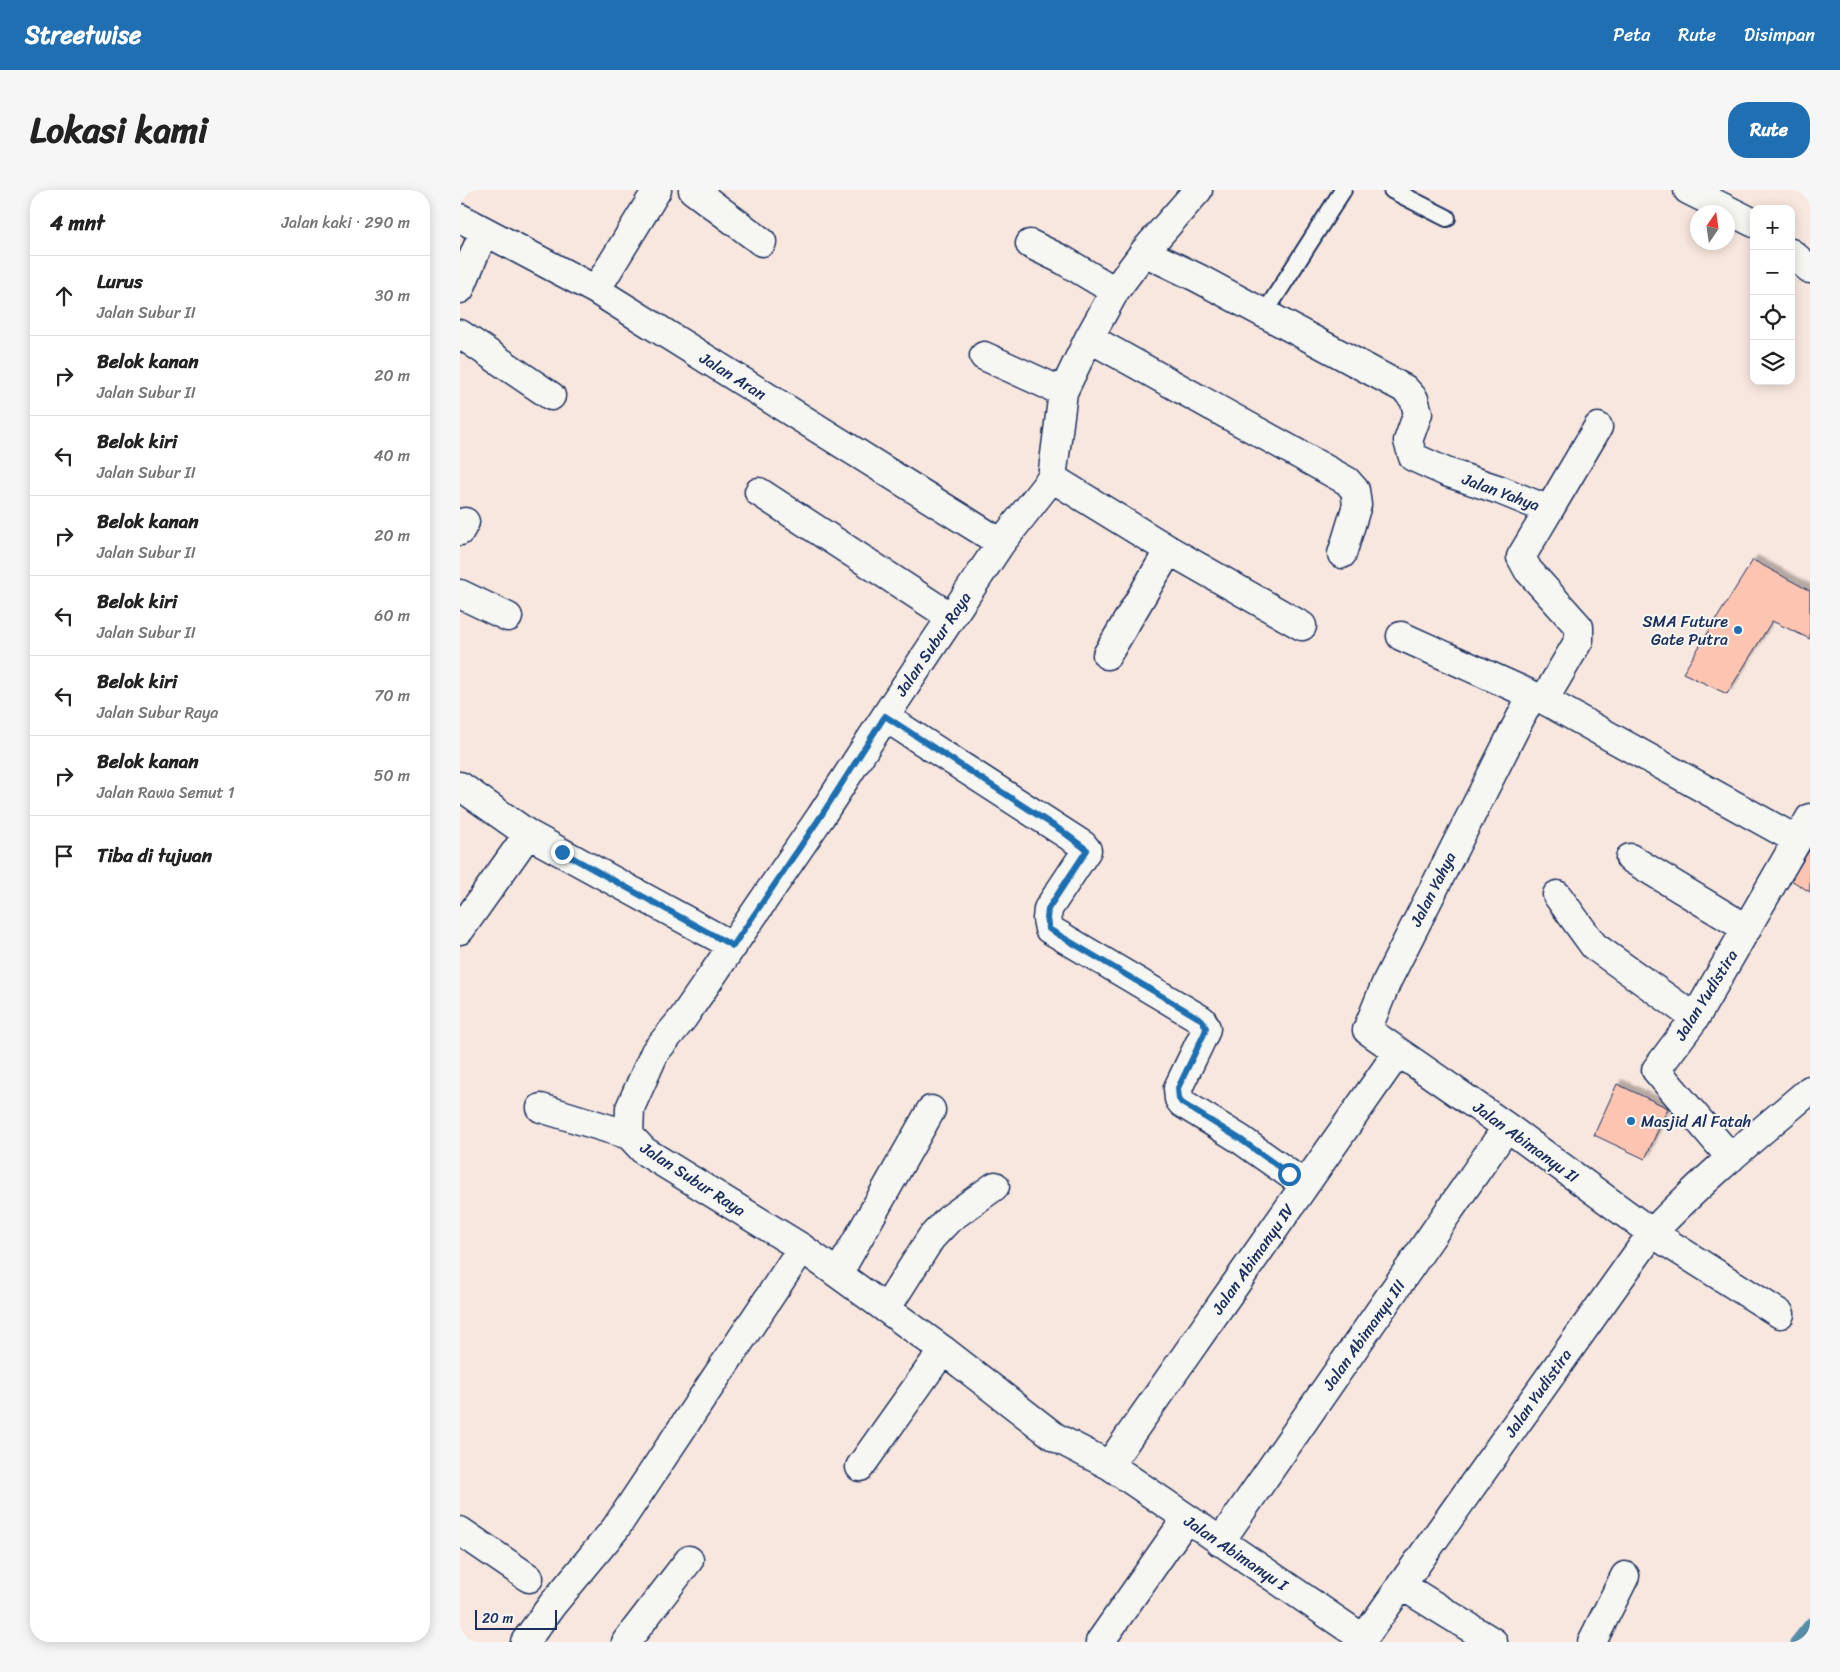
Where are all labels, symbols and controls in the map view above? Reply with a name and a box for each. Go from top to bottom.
text: Streetwise [25,14,141,56]
text: Peta [1613,19,1650,51]
text: Rute [1678,19,1716,51]
text: Disimpan [1744,19,1815,51]
text: Lokasi kami [30,99,208,161]
button: Rute [1728,102,1810,158]
text: 4 mnt [50,204,105,242]
north arrow [1690,205,1735,250]
map controls [1750,205,1795,385]
button: + [1750,205,1795,250]
text: Jalan kaki · 290 m [281,208,410,237]
button: − [1750,250,1795,295]
text: Lurus [97,265,143,298]
text: 30 m [375,281,410,310]
icon: ahead [50,282,78,310]
button: locate [1750,295,1795,340]
text: Jalan Subur II [97,298,196,327]
button: layers [1750,340,1795,385]
street label: Jalan Aran [693,343,773,408]
text: Belok kanan [97,345,199,378]
text: 20 m [374,361,410,390]
icon: right [50,362,78,390]
text: Jalan Subur II [97,378,196,407]
text: Belok kiri [97,425,177,458]
text: 40 m [373,441,410,470]
icon: left [50,442,78,470]
text: Jalan Subur II [97,458,196,487]
street label: Jalan Yahya [1457,464,1544,519]
text: Belok kanan [97,505,199,538]
text: 20 m [374,521,410,550]
icon: right [50,522,78,550]
text: Jalan Subur II [97,538,196,567]
text: Belok kiri [97,585,177,618]
street label: Jalan Subur Raya [887,586,979,703]
text: 60 m [374,601,410,630]
icon: left [50,602,78,630]
place label: SMA Future Gate Putra [1642,607,1728,654]
text: Jalan Subur II [97,618,196,647]
marker: SMA Future Gate Putra [1732,624,1744,636]
text: Belok kiri [97,665,177,698]
text: 70 m [374,681,410,710]
icon: left [50,682,78,710]
text: Jalan Subur Raya [97,698,218,727]
text: Belok kanan [97,745,199,778]
text: 50 m [374,761,410,790]
icon: right [50,762,78,790]
text: Jalan Rawa Semut 1 [97,778,235,807]
text: Tiba di tujuan [97,839,212,872]
route end [551,841,574,864]
icon: arrive [50,842,78,870]
street label: Jalan Yahya [1401,846,1464,932]
street label: Jalan Yudistira [1666,944,1746,1047]
street label: Jalan Abimanyu II [1466,1093,1585,1191]
place label: Masjid Al Fatah [1641,1107,1751,1136]
marker: Masjid Al Fatah [1625,1115,1637,1127]
street label: Jalan Subur Raya [633,1133,752,1224]
route start [1278,1163,1301,1186]
street label: Jalan Abimanyu IV [1203,1197,1302,1321]
street label: Jalan Abimanyu III [1314,1273,1413,1398]
street label: Jalan Yudistira [1496,1343,1579,1444]
street label: Jalan Abimanyu I [1177,1507,1295,1600]
text: 20 m [482,1606,513,1631]
scale bar [475,1607,558,1630]

